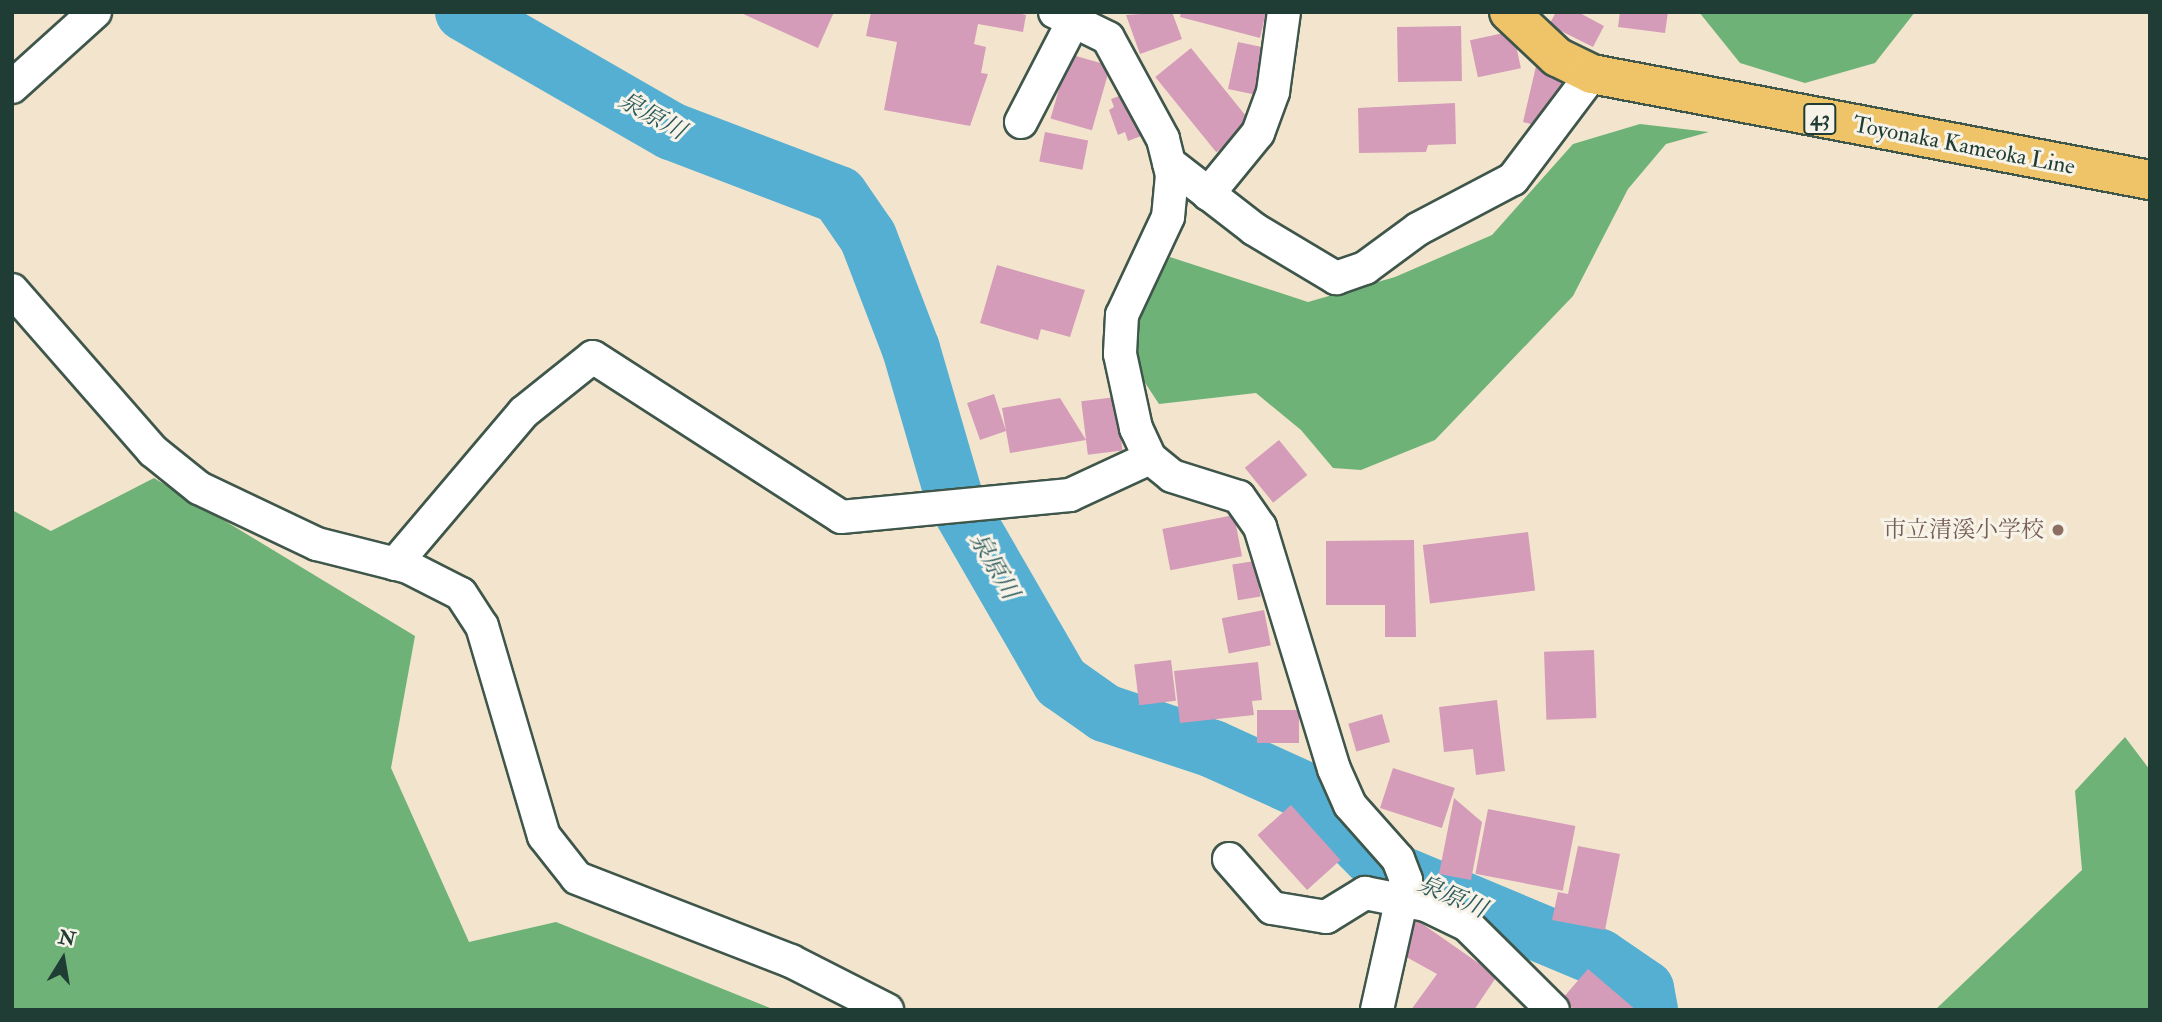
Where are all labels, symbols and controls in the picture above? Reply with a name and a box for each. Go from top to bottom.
water label: 泉原川 [614,86,690,146]
road number: 43 [1802,102,1838,136]
street label: Toyonaka Kameoka Line [1851,111,2077,181]
place label: 市立清溪小学校 [1883,516,2044,544]
marker: 市立清溪小学校 [2050,522,2066,538]
water label: 泉原川 [964,528,1024,604]
water label: 泉原川 [1413,870,1491,924]
north arrow [28,924,98,994]
text: N [56,925,78,952]

